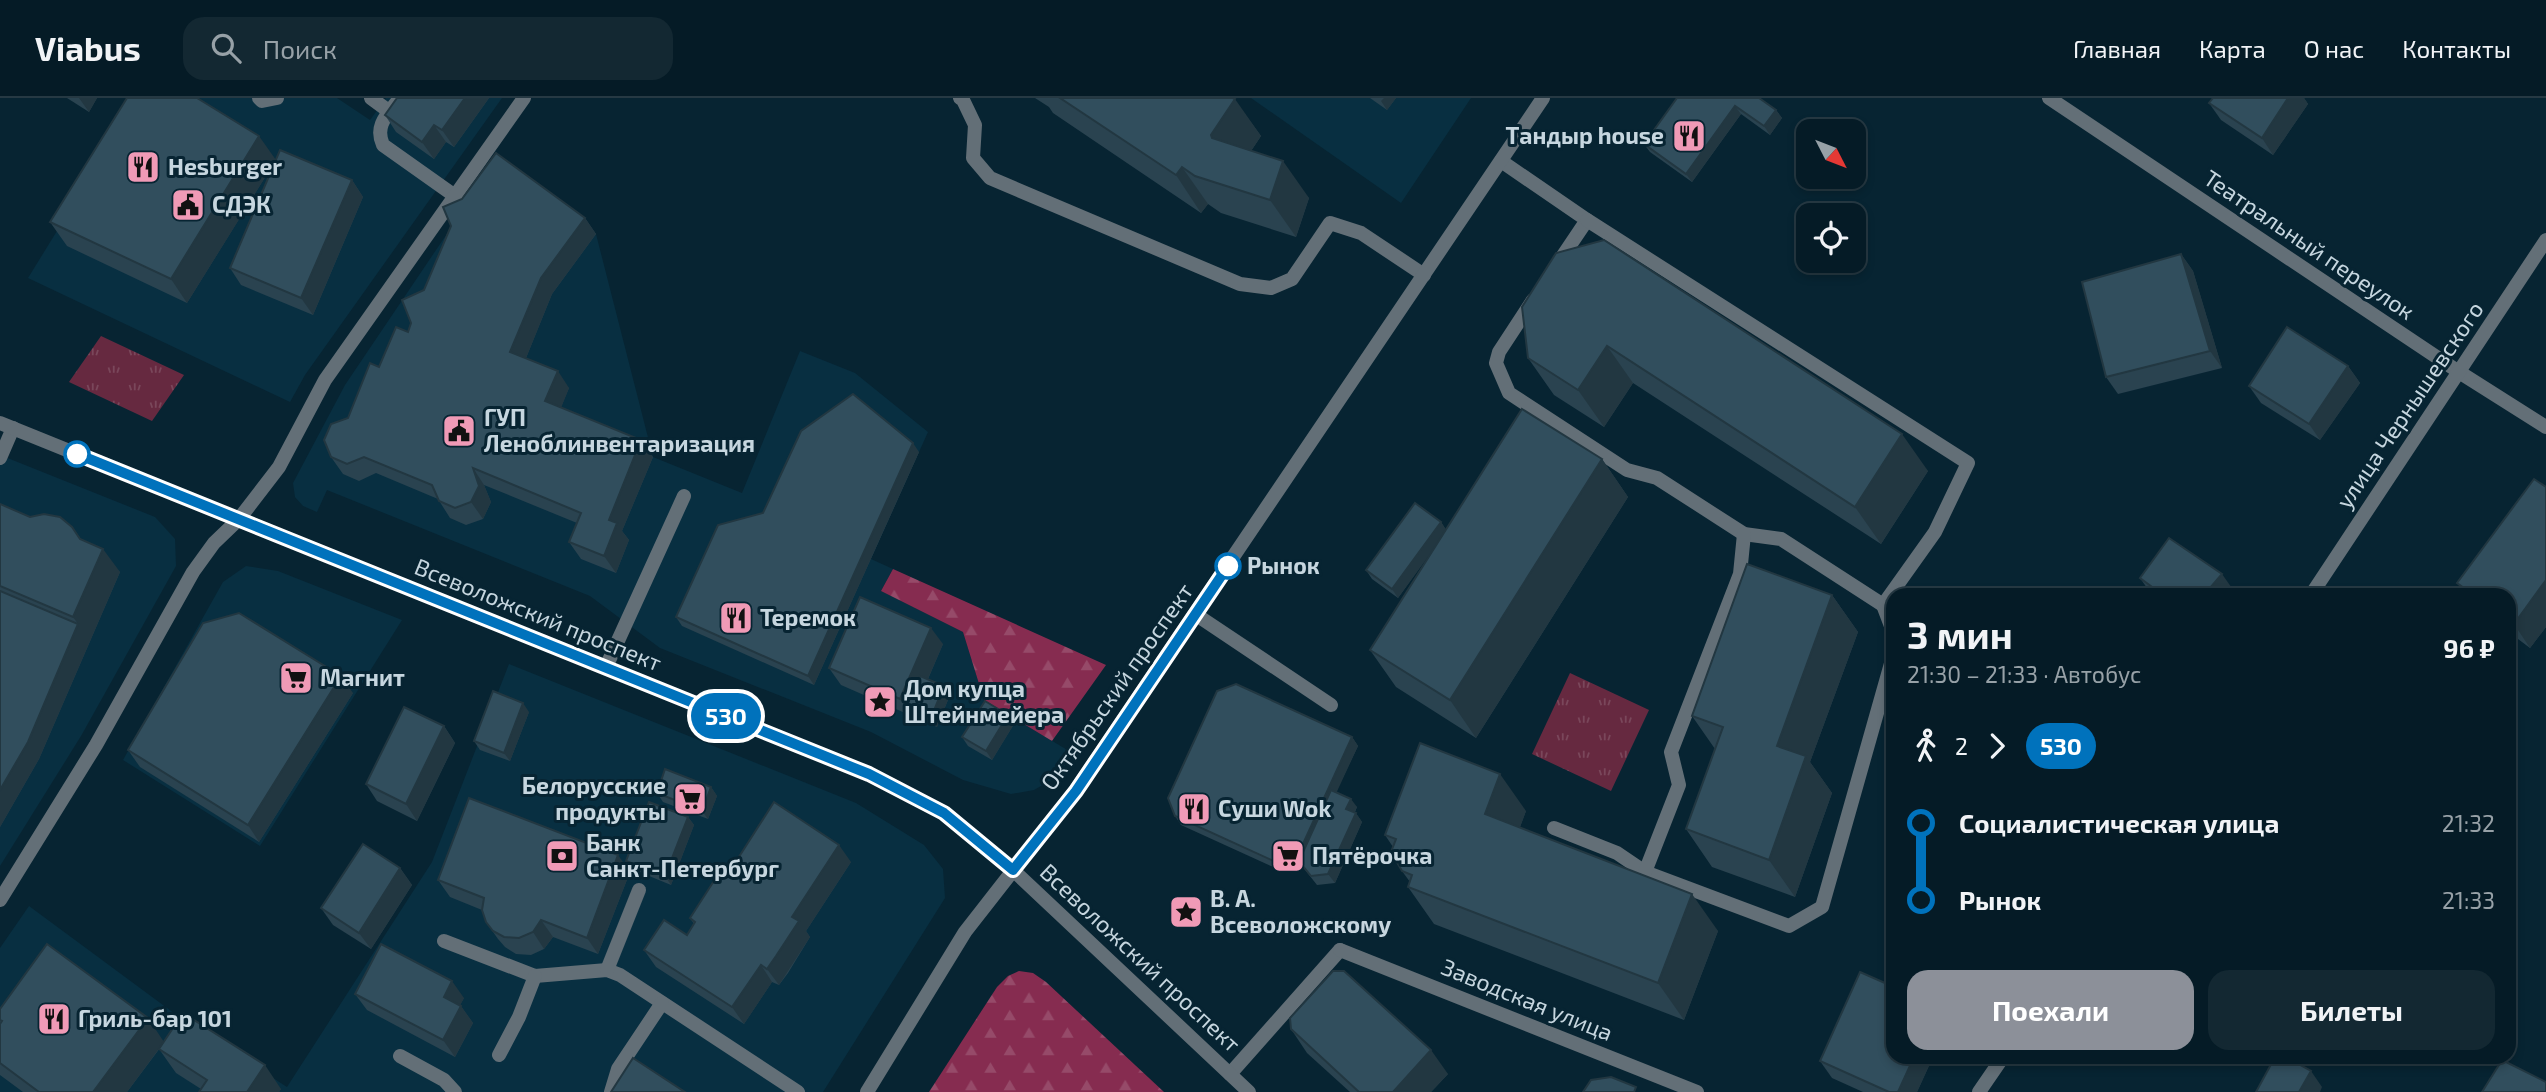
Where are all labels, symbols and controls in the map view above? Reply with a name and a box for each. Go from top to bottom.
search box [183,17,673,80]
text: Viabus [35,28,141,68]
icon: search [207,29,245,67]
text: Поиск [263,33,337,64]
text: Главная [2073,34,2161,63]
text: Карта [2199,34,2266,63]
text: О нас [2304,34,2364,63]
text: Контакты [2402,34,2511,63]
restaurant icon: Тандыр house [1670,117,1708,155]
north arrow [1796,119,1866,189]
map controls [1796,119,1866,273]
place label: Тандыр house [1506,121,1664,149]
restaurant icon: Hesburger [124,148,162,186]
place label: Hesburger [168,152,282,180]
street label: Театральный переулок [2198,163,2420,326]
public building icon: СДЭК [169,186,207,224]
place label: СДЭК [212,190,271,218]
button: locate [1796,203,1866,273]
street label: улица Чернышевского [2329,296,2490,514]
place label: ГУП Леноблинвентаризация [484,403,755,457]
public building icon: ГУП Леноблинвентаризация [440,412,478,450]
unlabelled marker [64,441,90,467]
place label: Рынок [1247,551,1320,579]
street label: Всеволожский проспект [411,552,666,676]
marker: Рынок [1215,553,1241,579]
street label: Октябрьский проспект [1034,578,1198,795]
restaurant icon: Теремок [717,599,755,637]
place label: Теремок [760,603,856,631]
text: 3 мин [1907,611,2013,657]
text: 96 ₽ [2443,632,2495,663]
supermarket icon: Магнит [277,659,315,697]
text: 21:30 – 21:33 · Автобус [1907,660,2141,688]
place label: Магнит [320,663,405,691]
place label: Дом купца Штейнмейера [904,674,1064,728]
place icon: Дом купца Штейнмейера [861,683,899,721]
line badge: 530 [686,693,766,739]
text: 530 [705,701,747,730]
icon: walk [1907,727,1945,765]
icon: forward [1978,727,2016,765]
text: 530 [2040,731,2082,760]
text: 2 [1955,732,1968,760]
place label: Белорусские продукты [522,771,666,825]
supermarket icon: Белорусские продукты [671,780,709,818]
restaurant icon: Суши Wok [1175,790,1213,828]
place label: Суши Wok [1218,794,1331,822]
text: Социалистическая улица [1959,807,2279,838]
text: 21:32 [2442,809,2495,837]
place label: Банк Санкт-Петербург [586,828,779,882]
bank icon: Банк Санкт-Петербург [543,837,581,875]
supermarket icon: Пятёрочка [1269,837,1307,875]
place label: Пятёрочка [1312,841,1432,869]
street label: Всеволожский проспект [1035,857,1247,1057]
place label: В. А. Всеволожскому [1210,884,1391,938]
text: Рынок [1959,884,2041,915]
text: 21:33 [2442,886,2495,914]
place icon: В. А. Всеволожскому [1167,893,1205,931]
street label: Заводская улица [1437,952,1617,1047]
button: Поехали [1907,970,2194,1050]
button: Билеты [2208,970,2495,1050]
restaurant icon: Гриль-бар 101 [35,1000,73,1038]
place label: Гриль-бар 101 [78,1004,232,1032]

